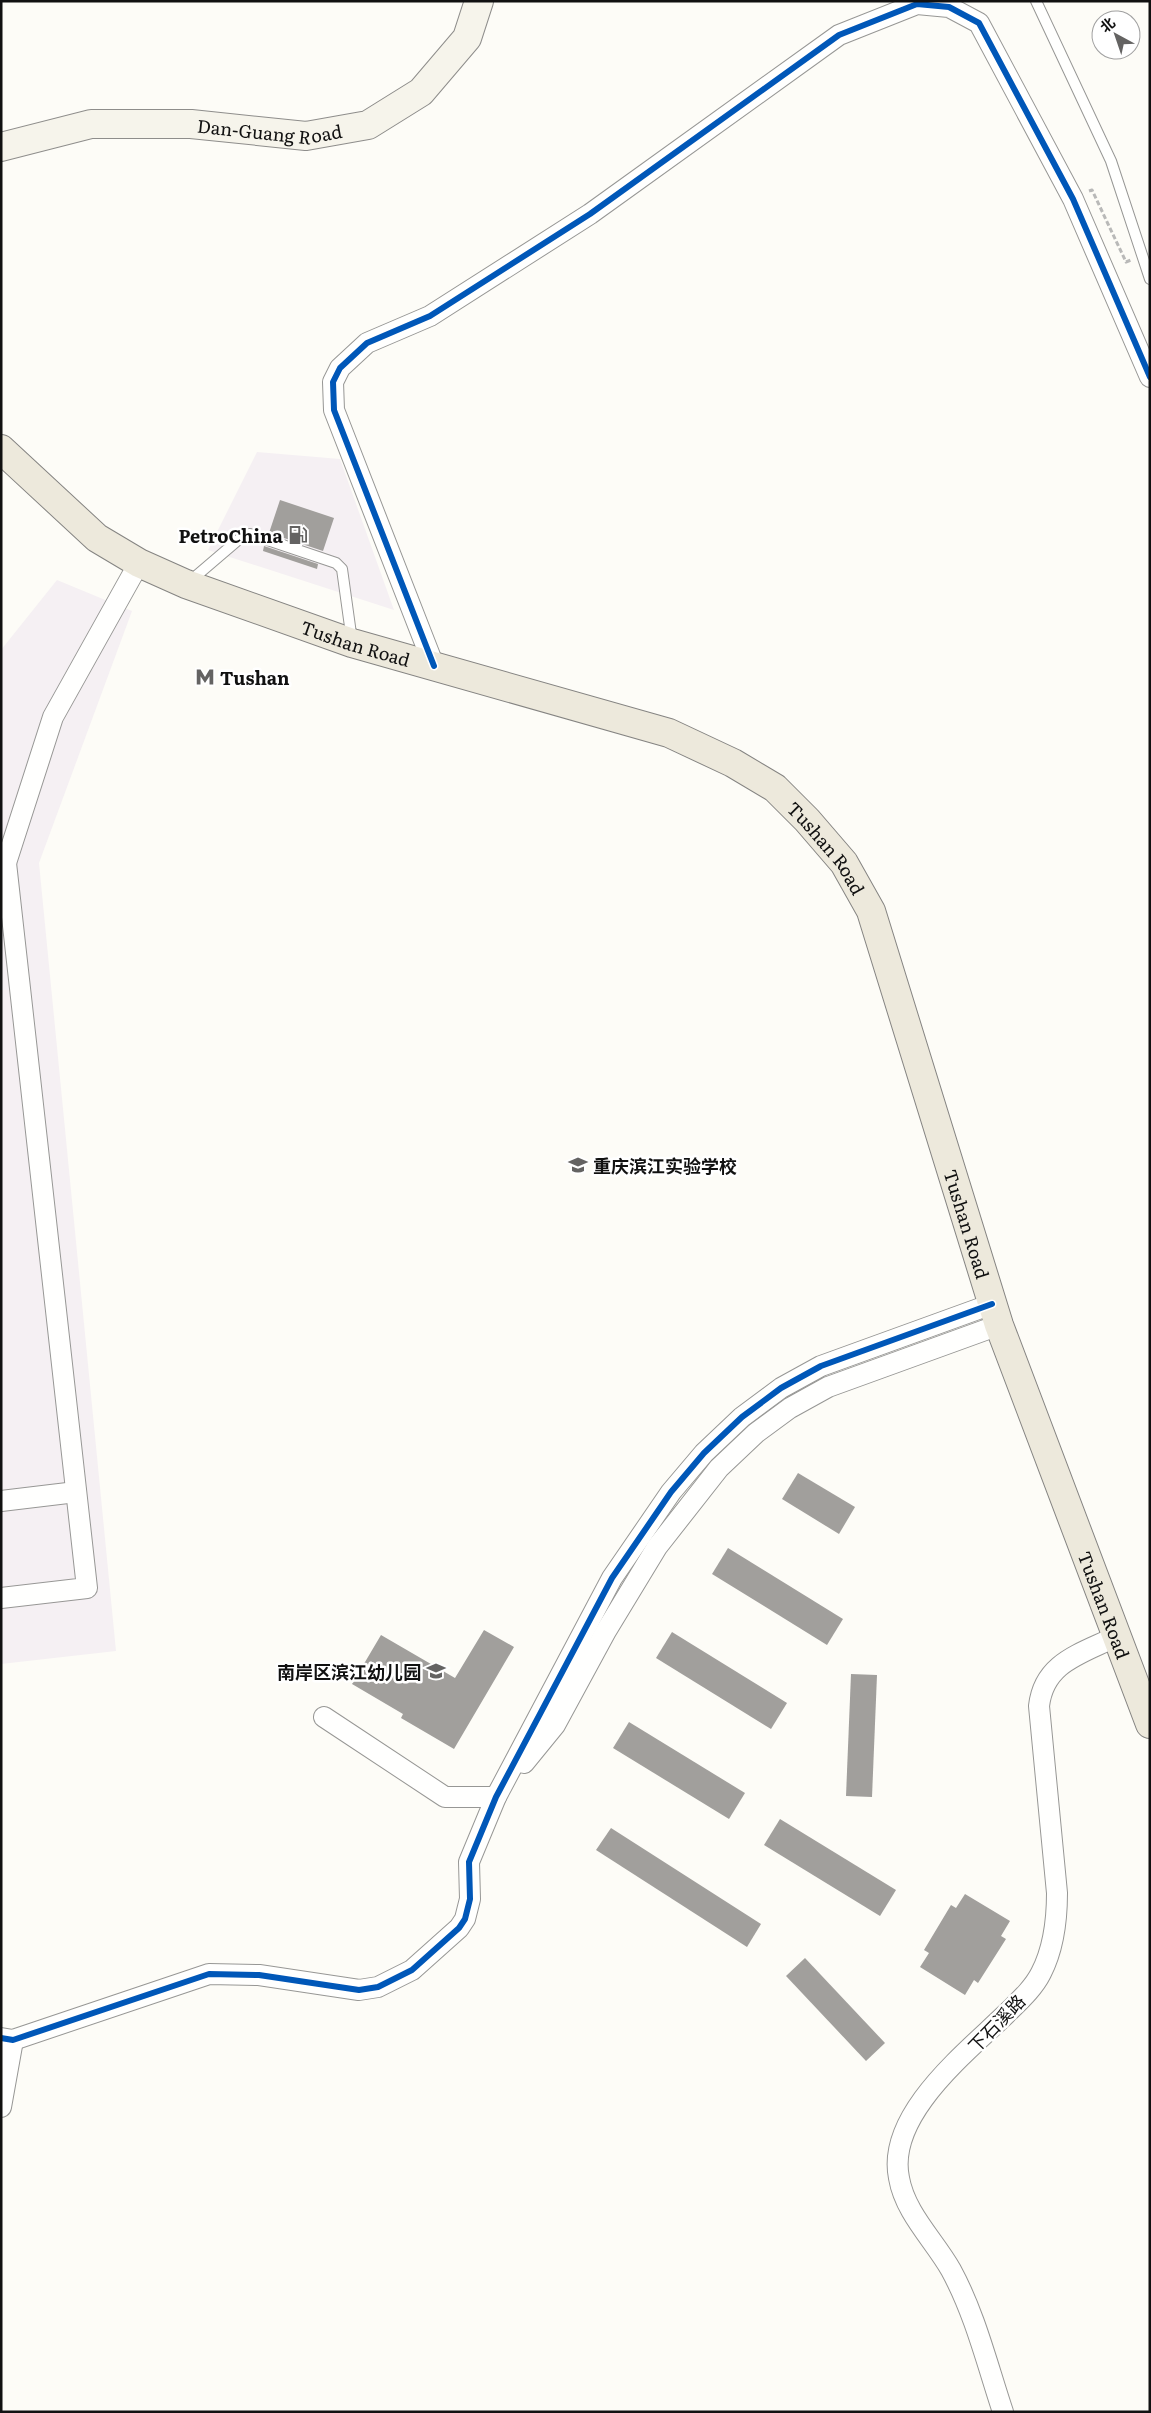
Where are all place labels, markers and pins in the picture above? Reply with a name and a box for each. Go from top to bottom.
place label: PetroChina [178,522,284,549]
fuel station icon: PetroChina [287,524,309,546]
place label: Tushan [220,664,290,691]
metro station icon: Tushan [194,666,216,688]
place label: 重庆滨江实验学校 [593,1152,737,1179]
school or university icon: 重庆滨江实验学校 [567,1154,589,1176]
place label: 南岸区滨江幼儿园 [277,1658,421,1685]
school or university icon: 南岸区滨江幼儿园 [425,1660,447,1682]

